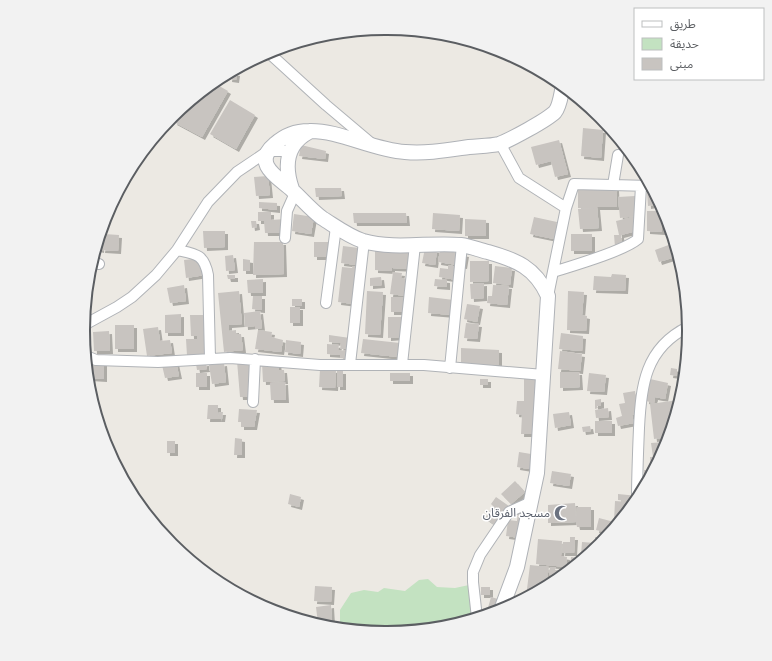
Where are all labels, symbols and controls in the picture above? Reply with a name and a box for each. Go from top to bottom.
legend [634,8,764,80]
text: طريق [670,16,696,32]
text: حديقة [670,36,699,51]
text: مبنى [670,56,693,71]
mosque icon: مسجد الفرقان [553,504,571,522]
place label: مسجد الفرقان [483,505,550,520]

